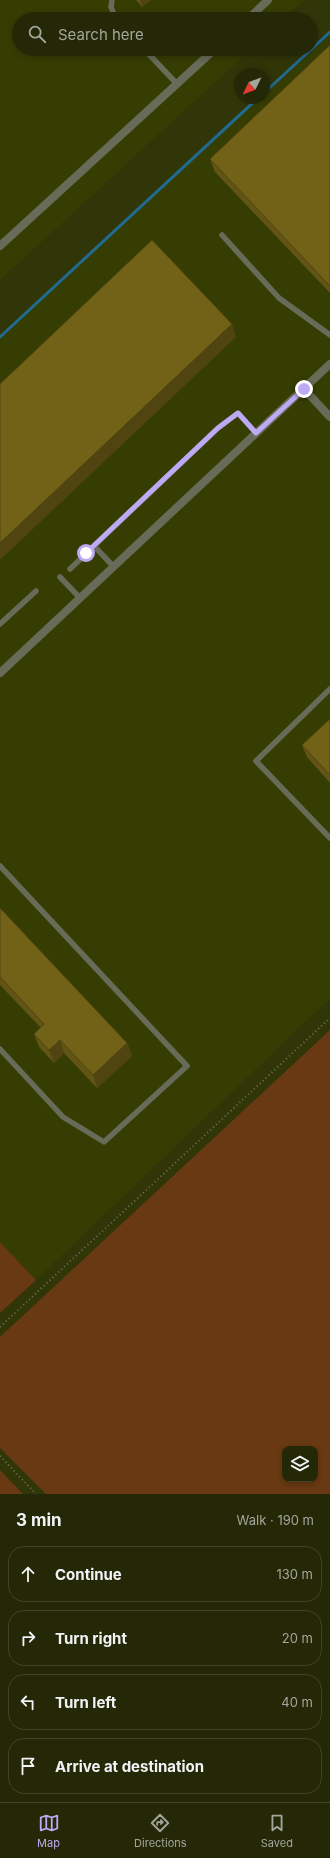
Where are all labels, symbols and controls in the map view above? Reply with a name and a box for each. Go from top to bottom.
search box [12,12,318,56]
icon: search [26,23,48,45]
text: Search here [58,25,144,44]
north arrow [234,68,270,104]
route end [295,380,313,398]
route start [77,544,95,562]
map controls [282,1446,318,1482]
button: layers [282,1446,318,1482]
text: 3 min [16,1510,62,1530]
text: Walk · 190 m [237,1512,314,1528]
icon: ahead [17,1563,39,1585]
text: Continue [55,1565,122,1584]
text: 130 m [276,1566,313,1582]
icon: right [17,1627,39,1649]
text: Turn right [55,1629,127,1648]
text: 20 m [282,1630,313,1646]
icon: left [17,1691,39,1713]
text: Turn left [55,1693,116,1712]
text: 40 m [281,1694,313,1710]
icon: arrive [17,1755,39,1777]
text: Arrive at destination [55,1757,204,1776]
tab: Map [37,1812,60,1850]
tab: Directions [134,1812,187,1850]
tab: Saved [261,1812,293,1850]

